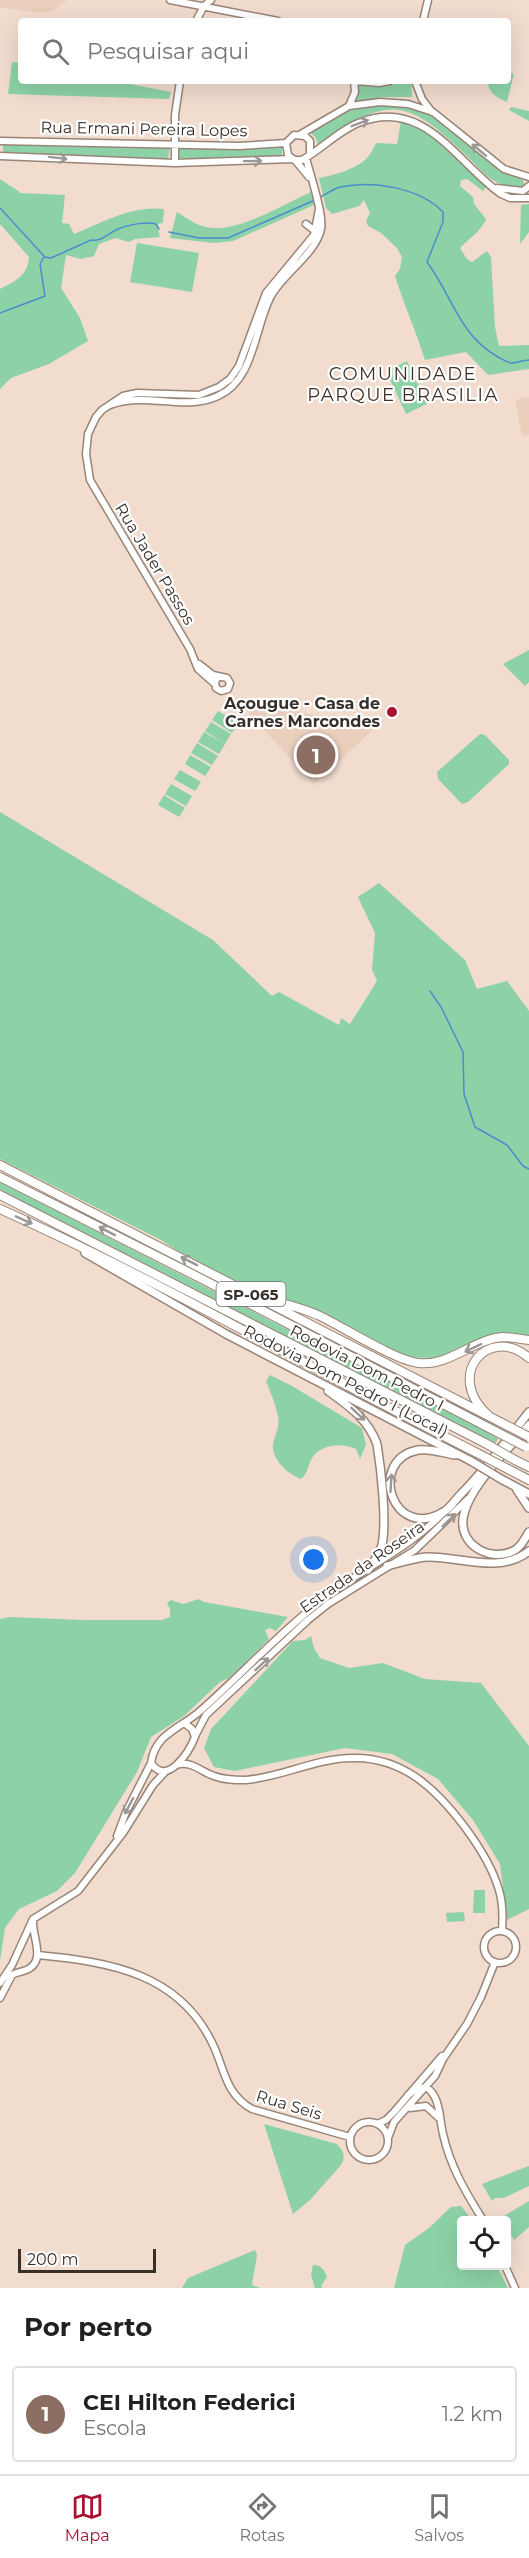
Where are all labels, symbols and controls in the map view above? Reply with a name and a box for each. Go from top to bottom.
search box [18,18,511,84]
icon: search [39,35,72,68]
text: Pesquisar aqui [87,38,249,65]
one-way arrow [351,117,369,128]
street label: Rua Ermani Pereira Lopes [40,118,248,140]
one-way arrow [471,143,487,156]
one-way arrow [48,152,68,163]
one-way arrow [243,155,263,167]
district label: COMUNIDADE PARQUE BRASILIA [307,363,499,406]
street label: Rua Jader Passos [111,500,199,628]
place label: Açougue - Casa de Carnes Marcondes [223,694,381,731]
marker: Açougue - Casa de Carnes Marcondes [385,705,399,719]
pin: 1 [296,732,336,777]
one-way arrow [14,1215,33,1226]
one-way arrow [98,1225,116,1236]
one-way arrow [181,1255,199,1266]
road number: SP-065 [216,1282,286,1306]
street label: Rodovia Dom Pedro I (Local) [240,1321,452,1441]
street label: Rodovia Dom Pedro I [287,1321,447,1415]
one-way arrow [464,1342,482,1354]
one-way arrow [350,1407,365,1422]
one-way arrow [386,1473,397,1493]
one-way arrow [441,1512,456,1527]
street label: Estrada da Roseira [296,1517,428,1617]
your location [299,1545,328,1574]
one-way arrow [254,1657,269,1671]
one-way arrow [123,1797,134,1815]
street label: Rua Seis [254,2086,324,2124]
map controls [457,2216,511,2270]
button: locate [457,2216,511,2270]
scale bar [18,2246,156,2274]
text: 200 m [27,2250,78,2269]
text: Por perto [24,2311,152,2343]
text: CEI Hilton Federici [83,2389,296,2416]
text: 1 [42,2402,49,2426]
text: 1.2 km [442,2402,503,2426]
text: Escola [83,2416,147,2440]
tab: Mapa [65,2490,110,2545]
tab: Rotas [240,2490,285,2545]
tab: Salvos [414,2490,464,2545]

